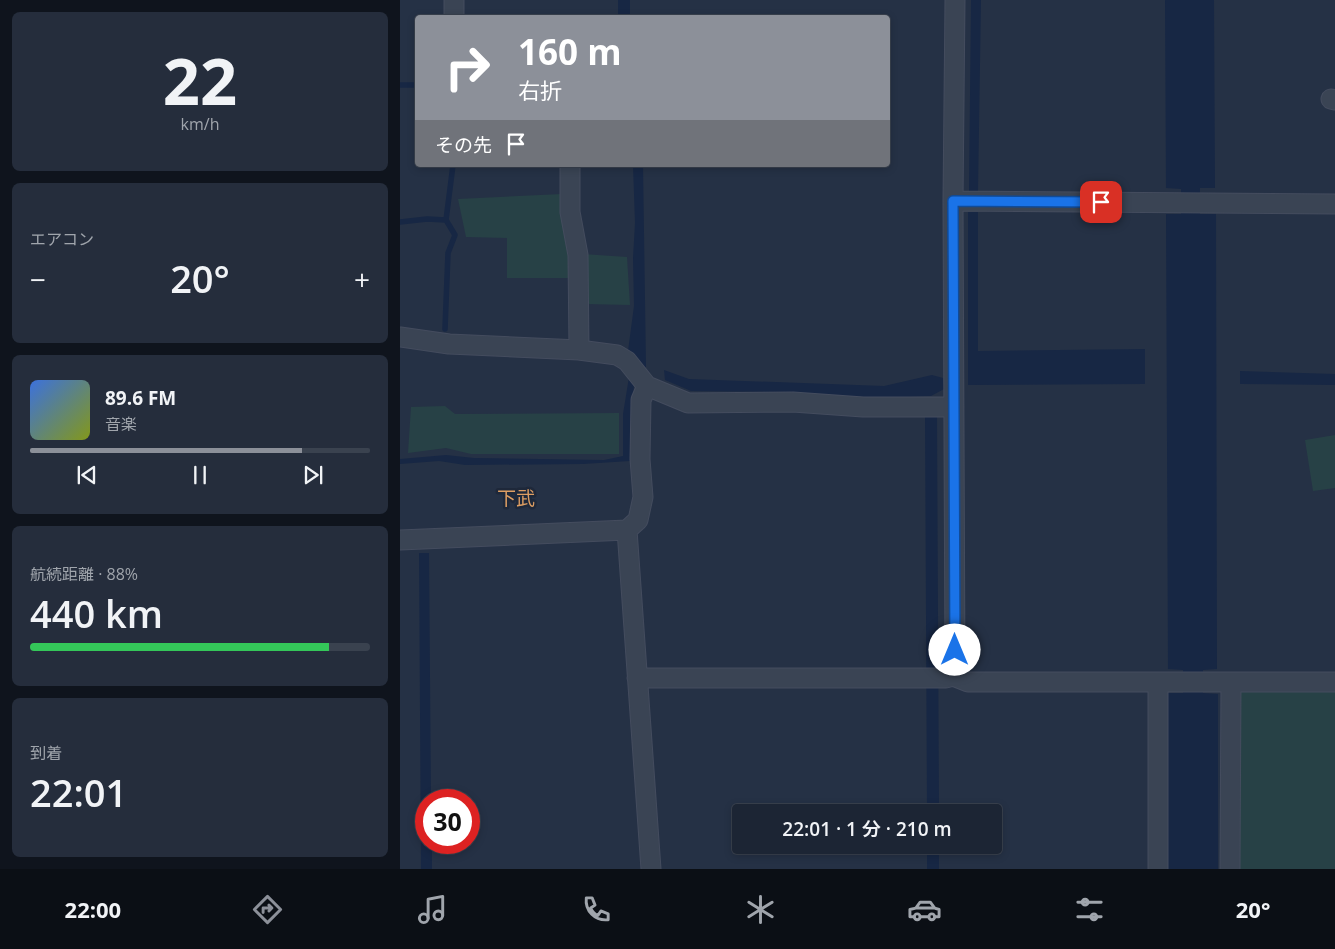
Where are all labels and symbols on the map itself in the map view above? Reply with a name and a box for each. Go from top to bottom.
pin [1080,181,1122,223]
district label: 下武 [497,485,535,511]
position arrow [928,623,980,675]
speed limit sign: 30 [415,789,480,854]

